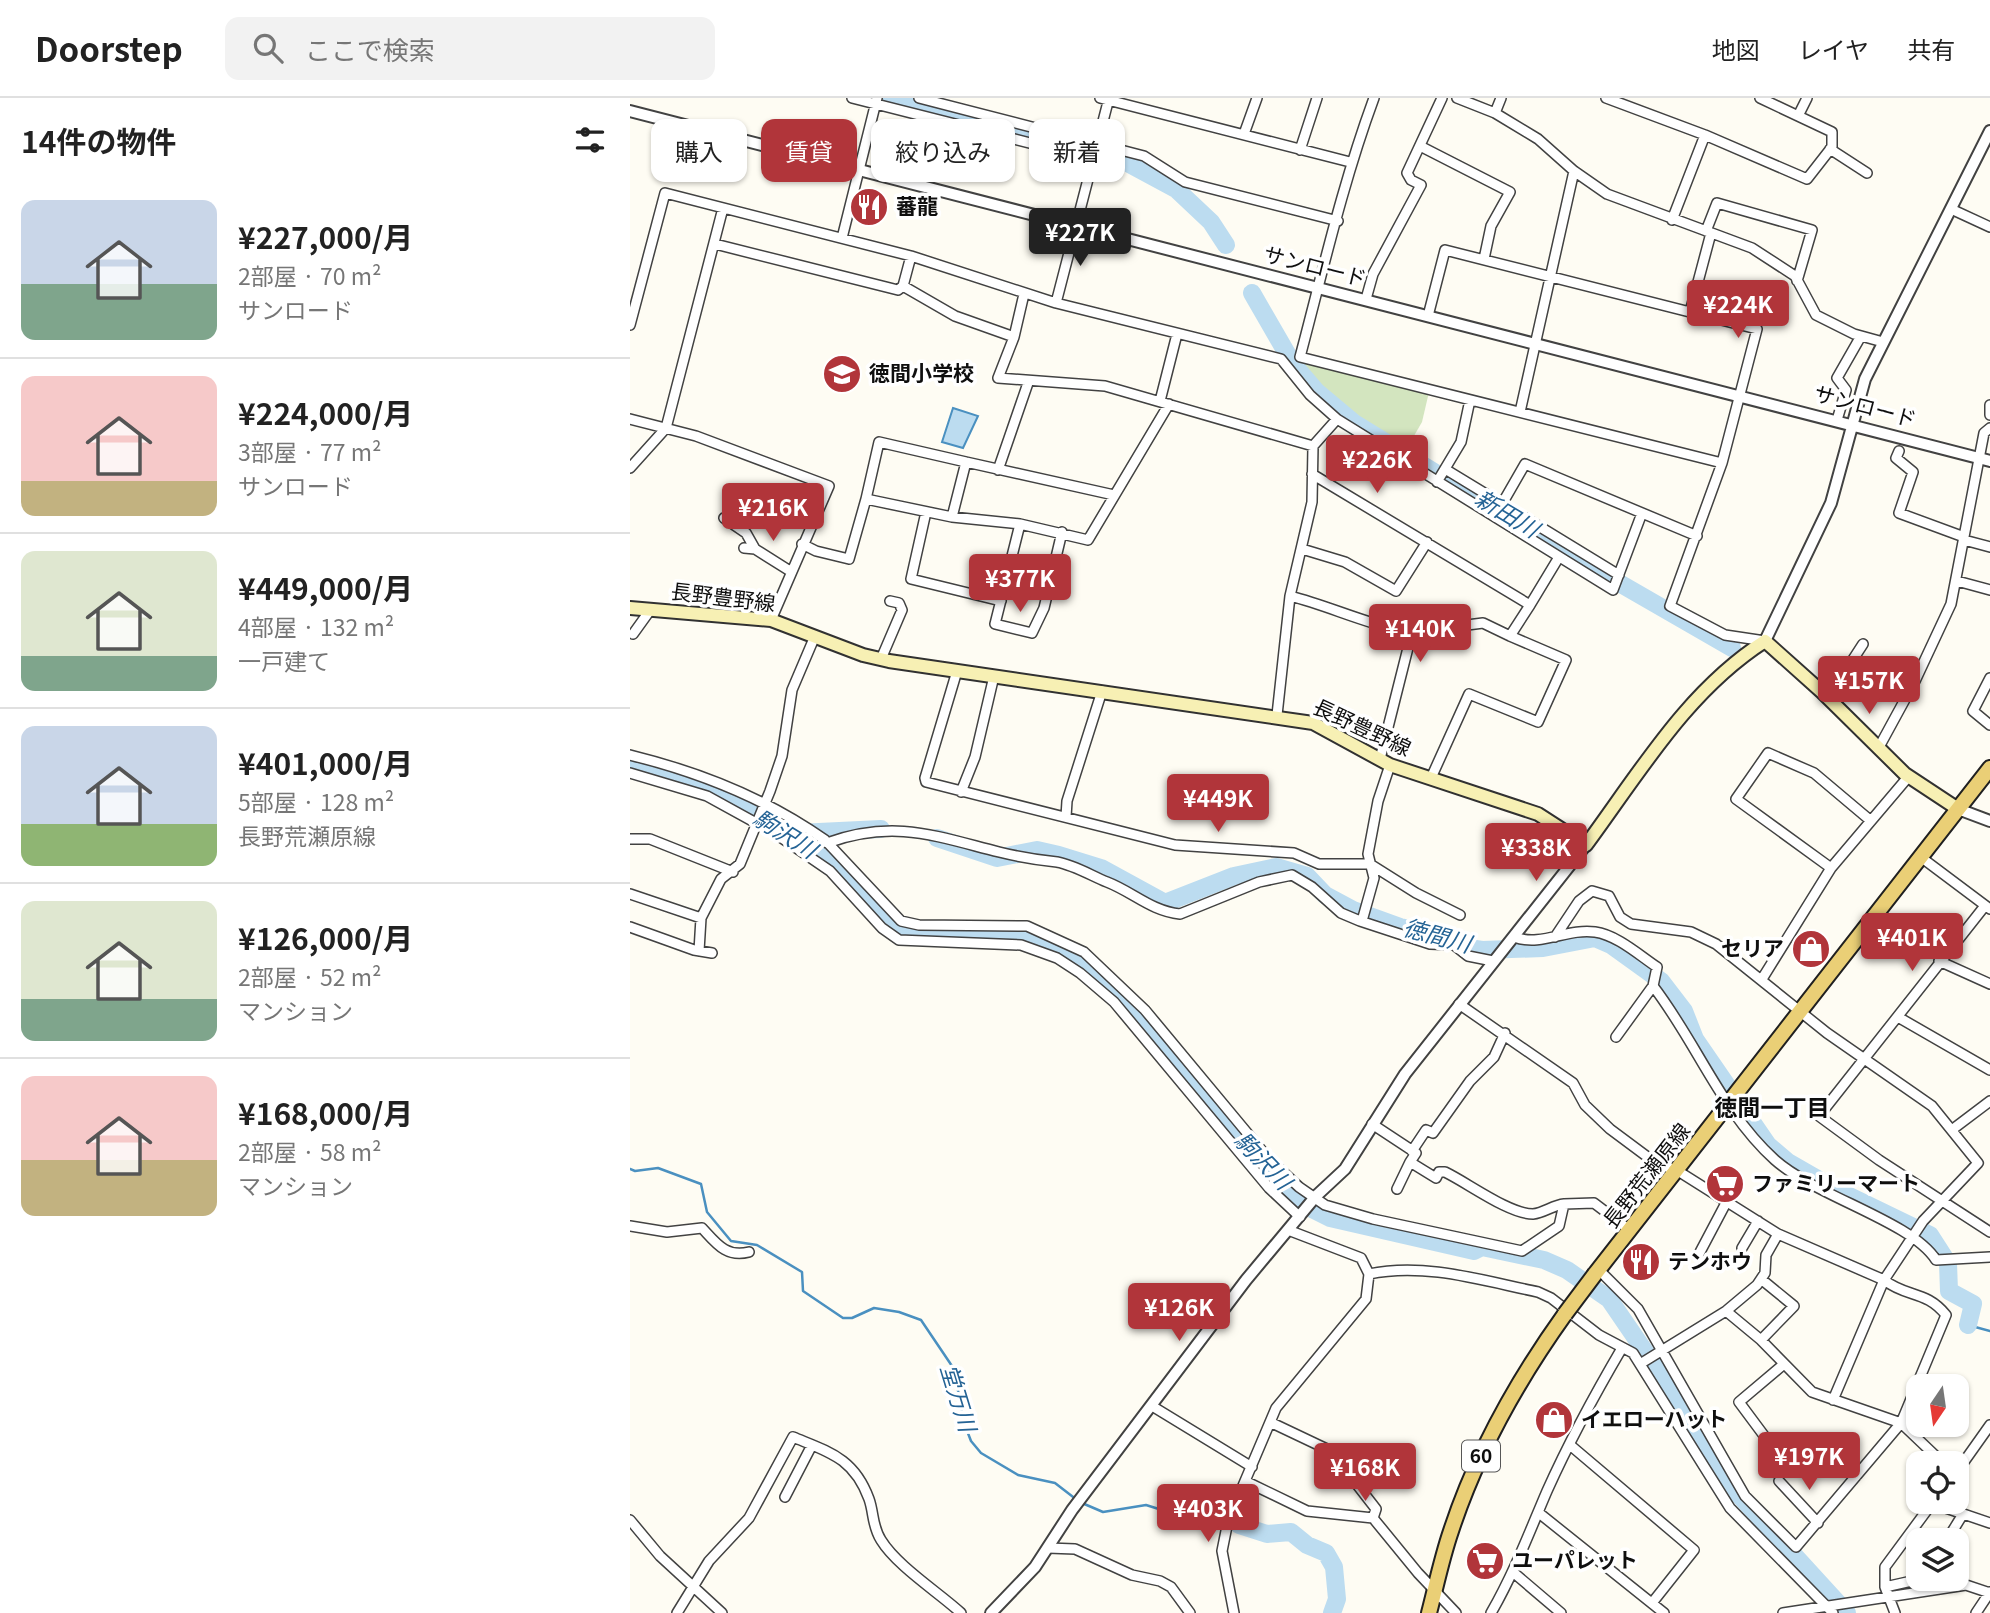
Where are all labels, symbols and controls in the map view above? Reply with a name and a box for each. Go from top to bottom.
search box [225,17,715,80]
text: Doorstep [35,24,183,72]
icon: search [249,29,287,67]
text: ここで検索 [305,30,435,67]
text: 地図 [1712,31,1760,66]
text: レイヤ [1798,31,1869,66]
text: 共有 [1907,31,1955,66]
text: 14件の物件 [21,118,176,162]
chip: 購入 [651,119,747,182]
chip: 賃貸 [761,119,857,182]
chip: 絞り込み [871,119,1015,182]
chip: 新着 [1029,119,1125,182]
icon: filters [571,121,609,159]
restaurant icon: 蕃龍 [848,186,890,228]
place label: 蕃龍 [896,190,938,220]
pin: ¥227K [1031,208,1129,268]
text: ¥227,000/月 [238,214,413,258]
text: ¥227K [1045,214,1115,248]
icon: home [77,228,161,312]
street label: サンロード [1261,238,1370,292]
text: 2部屋 · 70 m² [238,258,381,292]
pin: ¥224K [1689,280,1787,340]
text: ¥224K [1703,286,1773,320]
text: サンロード [238,292,353,326]
school or university icon: 徳間小学校 [821,353,863,395]
place label: 徳間小学校 [869,357,974,387]
street label: サンロード [1811,377,1920,433]
text: ¥224,000/月 [238,390,413,434]
icon: home [77,404,161,488]
text: 3部屋 · 77 m² [238,434,381,468]
pin: ¥226K [1328,436,1426,495]
text: ¥226K [1342,441,1412,475]
text: サンロード [238,468,353,502]
water label: 新田川 [1470,480,1549,546]
pin: ¥216K [724,484,822,543]
text: ¥216K [738,489,808,523]
pin: ¥377K [971,554,1069,614]
text: ¥377K [985,560,1055,594]
text: ¥449,000/月 [238,565,413,609]
street label: 長野豊野線 [669,575,777,617]
icon: home [77,579,161,663]
pin: ¥140K [1371,604,1469,664]
text: 4部屋 · 132 m² [238,609,394,643]
text: ¥140K [1385,610,1455,644]
text: 一戸建て [238,643,330,677]
pin: ¥157K [1820,656,1918,716]
text: ¥157K [1834,662,1904,696]
street label: 長野豊野線 [1309,690,1417,762]
text: ¥401,000/月 [238,740,413,784]
icon: home [77,754,161,838]
pin: ¥449K [1169,774,1267,834]
text: ¥449K [1183,780,1253,814]
text: 5部屋 · 128 m² [238,784,394,818]
water label: 駒沢川 [748,800,827,867]
text: 長野荒瀬原線 [238,818,376,852]
pin: ¥338K [1487,824,1585,883]
text: ¥338K [1501,829,1571,863]
water label: 徳間川 [1400,909,1478,960]
pin: ¥401K [1863,914,1961,973]
text: ¥126,000/月 [238,915,413,959]
text: ¥401K [1877,919,1947,953]
shop icon: セリア [1790,928,1832,970]
icon: home [77,929,161,1013]
place label: セリア [1721,932,1784,962]
text: 2部屋 · 52 m² [238,959,381,993]
text: マンション [238,993,353,1027]
district label: 徳間一丁目 [1715,1089,1830,1123]
text: ¥168,000/月 [238,1090,413,1134]
icon: home [77,1104,161,1188]
street label: 長野荒瀬原線 [1595,1116,1696,1234]
water label: 駒沢川 [1228,1123,1303,1198]
text: 2部屋 · 58 m² [238,1134,381,1168]
supermarket icon: ファミリーマート [1704,1163,1746,1205]
place label: ファミリーマート [1752,1167,1920,1197]
text: マンション [238,1168,353,1202]
restaurant icon: テンホウ [1620,1241,1662,1283]
place label: テンホウ [1668,1245,1752,1275]
pin: ¥126K [1130,1284,1228,1343]
text: ¥126K [1144,1289,1214,1323]
water label: 堂万川 [934,1359,987,1438]
north arrow [1906,1374,1969,1437]
map controls [1906,1374,1969,1591]
shop icon: イエローハット [1533,1399,1575,1441]
place label: イエローハット [1581,1403,1727,1433]
pin: ¥197K [1760,1432,1858,1492]
text: ¥197K [1774,1438,1844,1472]
road number: 60 [1462,1440,1500,1472]
pin: ¥168K [1316,1444,1414,1503]
text: ¥168K [1330,1449,1400,1483]
button: locate [1906,1451,1969,1514]
pin: ¥403K [1159,1484,1257,1544]
text: ¥403K [1173,1490,1243,1524]
button: layers [1906,1528,1969,1591]
supermarket icon: ユーパレット [1464,1540,1506,1582]
place label: ユーパレット [1512,1544,1638,1574]

